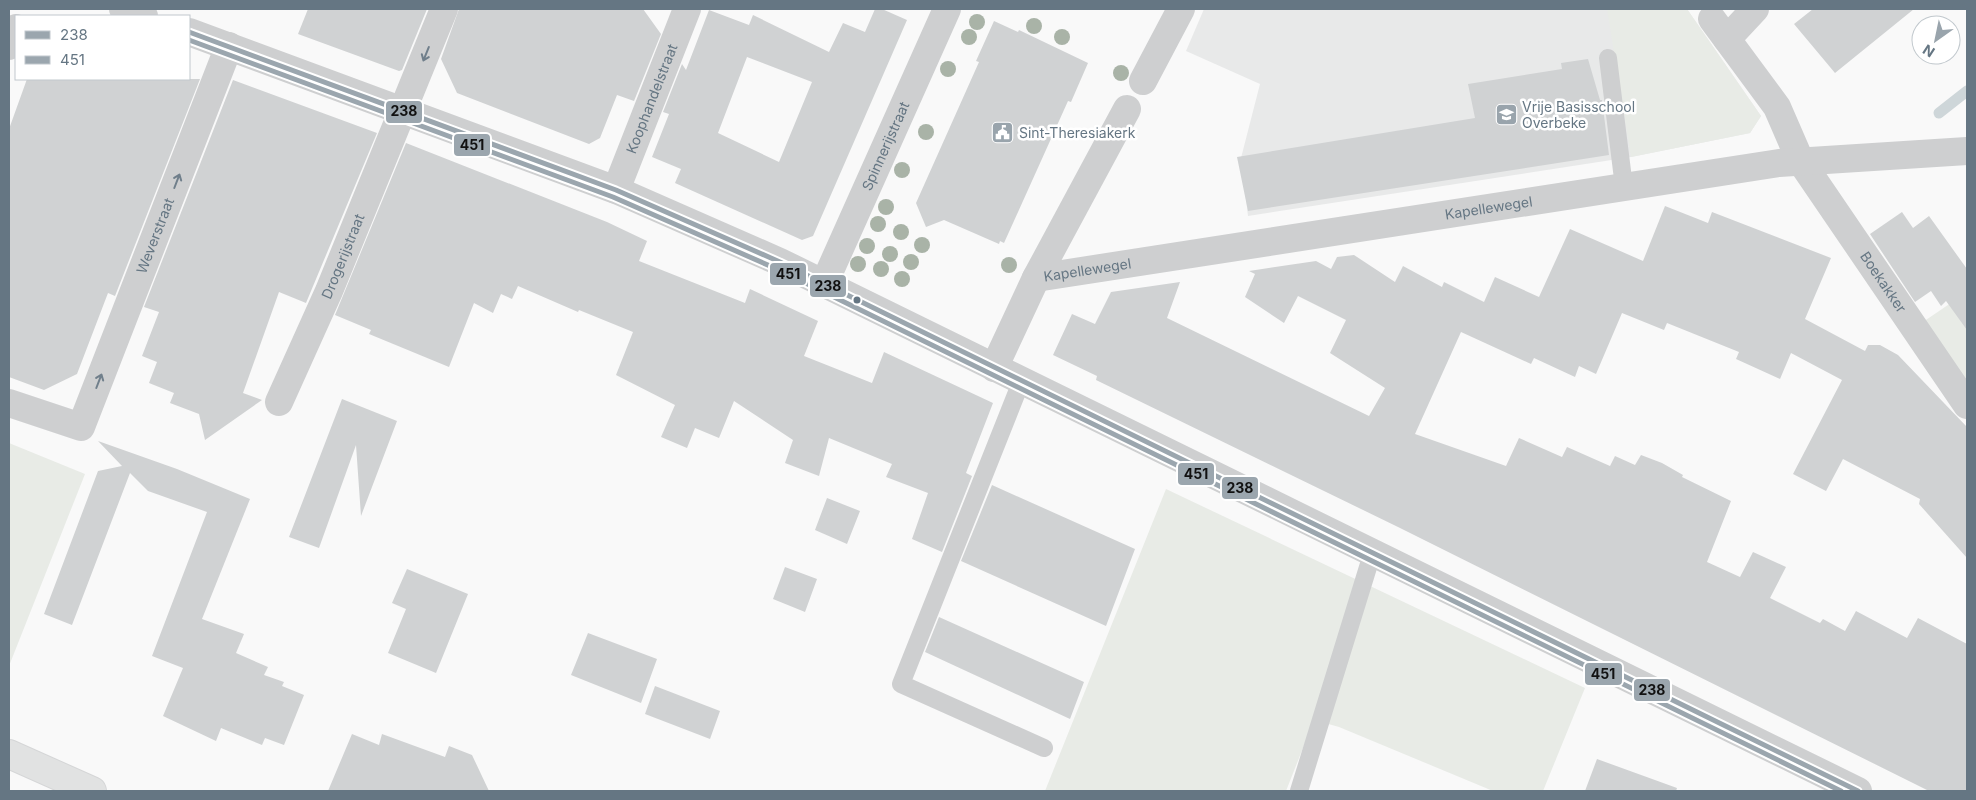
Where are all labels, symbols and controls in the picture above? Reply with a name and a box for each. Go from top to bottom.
legend [15,15,190,80]
north arrow [1911,15,1961,65]
text: 238 [60,25,88,44]
street label: Koophandelstraat [622,41,681,156]
text: N [1920,41,1938,61]
one-way arrow [421,46,430,61]
text: 451 [60,50,85,69]
street label: Spinnerijstraat [858,98,913,193]
place label: Vrije Basisschool Overbeke [1522,98,1635,131]
line badge: 238 [385,100,423,124]
text: 238 [391,102,417,119]
school or university icon: Vrije Basisschool Overbeke [1494,103,1518,127]
public building icon: Sint-Theresiakerk [991,121,1015,145]
place label: Sint-Theresiakerk [1019,124,1136,141]
line badge: 451 [453,133,491,157]
text: 451 [460,136,484,153]
one-way arrow [172,174,182,189]
street label: Kapellewegel [1444,192,1533,223]
street label: Weverstraat [132,195,177,276]
street label: Drogerijstraat [318,211,368,301]
street label: Boekakker [1857,248,1910,316]
street label: Kapellewegel [1042,254,1132,285]
line badge: 451 [769,262,807,286]
text: 451 [776,265,800,282]
line badge: 238 [809,274,847,298]
text: 238 [815,277,841,294]
unlabelled marker [852,295,862,305]
one-way arrow [95,374,104,389]
line badge: 451 [1177,462,1215,486]
text: 451 [1184,465,1208,482]
line badge: 238 [1221,476,1259,500]
text: 238 [1227,479,1253,496]
line badge: 451 [1584,662,1623,686]
text: 451 [1591,665,1615,682]
line badge: 238 [1633,678,1671,702]
text: 238 [1639,681,1665,698]

